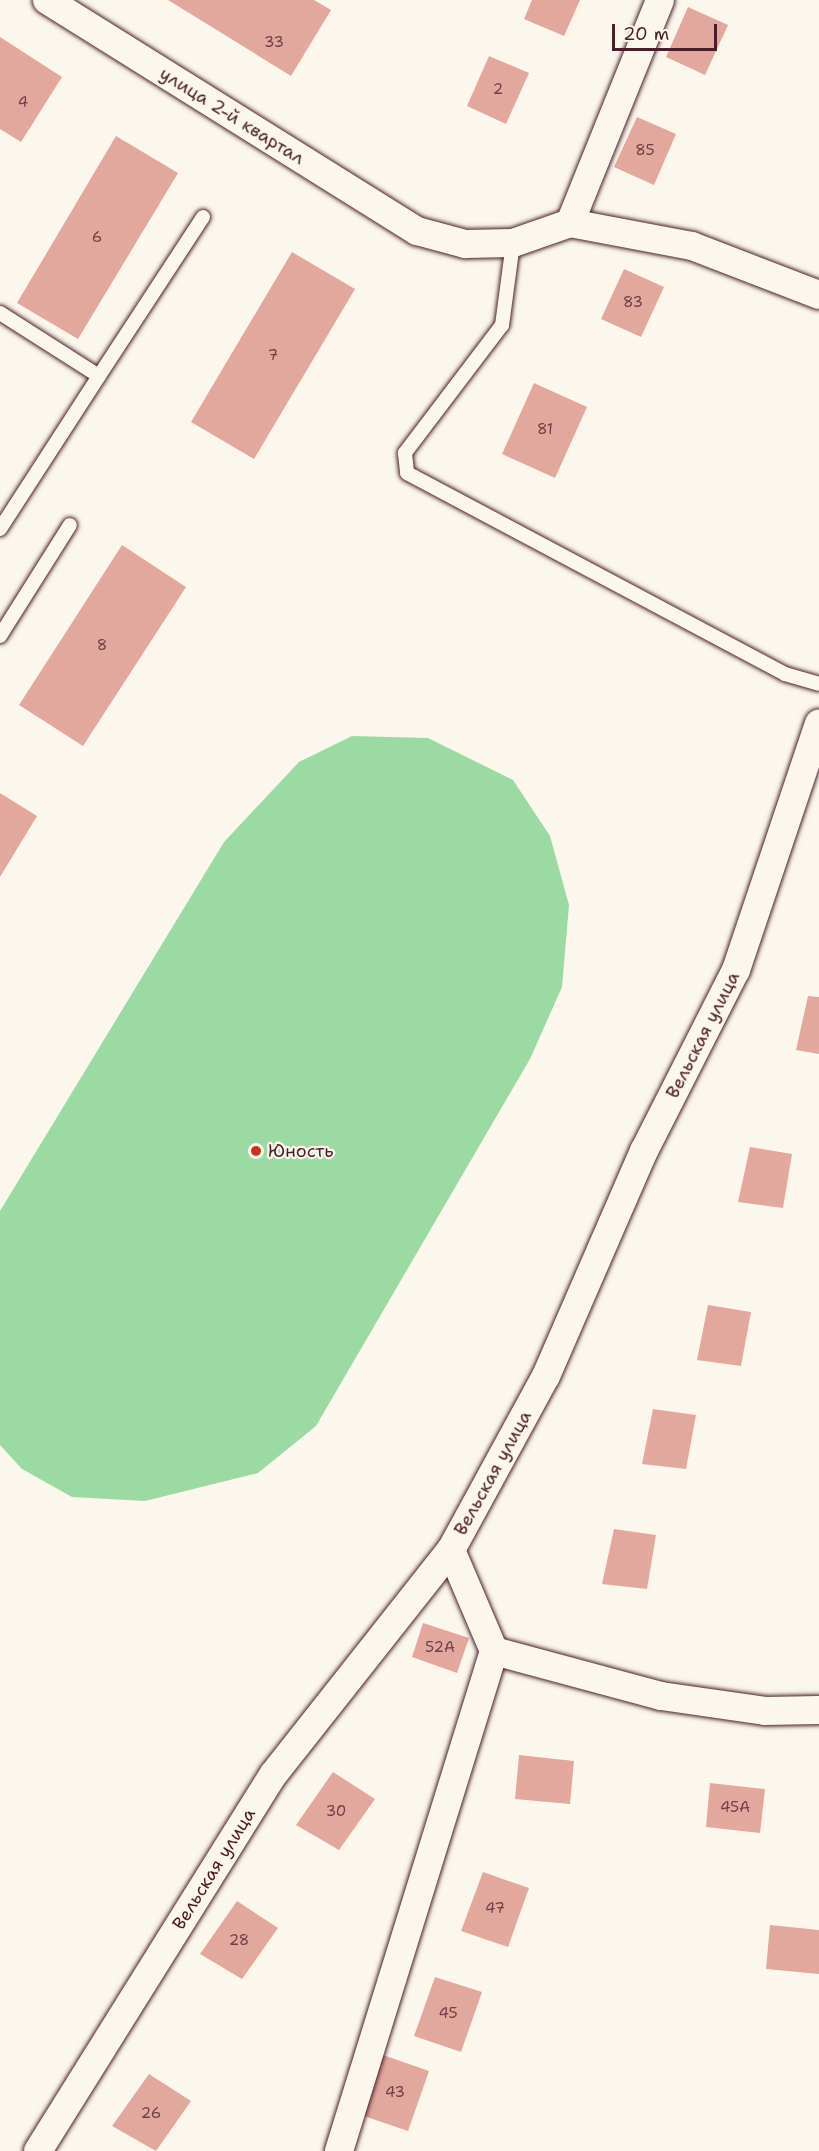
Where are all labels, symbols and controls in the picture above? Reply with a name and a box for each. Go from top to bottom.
scale bar [615,12,720,50]
text: 20 m [623,22,669,46]
house number: 33 [264,34,284,52]
street label: улица 2-й квартал [156,63,308,169]
house number: 2 [493,81,503,99]
house number: 4 [18,94,28,112]
house number: 85 [635,142,655,160]
house number: 6 [92,229,102,247]
house number: 83 [623,294,643,312]
house number: 7 [268,347,278,365]
house number: 81 [537,421,553,439]
house number: 8 [97,637,107,655]
street label: Вельская улица [662,968,744,1102]
place label: Юность [268,1140,334,1162]
marker: Юность [249,1144,263,1158]
street label: Вельская улица [450,1407,536,1539]
house number: 52А [425,1639,455,1657]
house number: 45А [720,1799,750,1817]
house number: 30 [326,1803,346,1821]
street label: Вельская улица [168,1804,260,1934]
house number: 47 [485,1900,505,1918]
house number: 28 [229,1932,249,1950]
house number: 45 [438,2005,458,2023]
house number: 43 [385,2084,405,2102]
house number: 26 [141,2105,161,2123]

